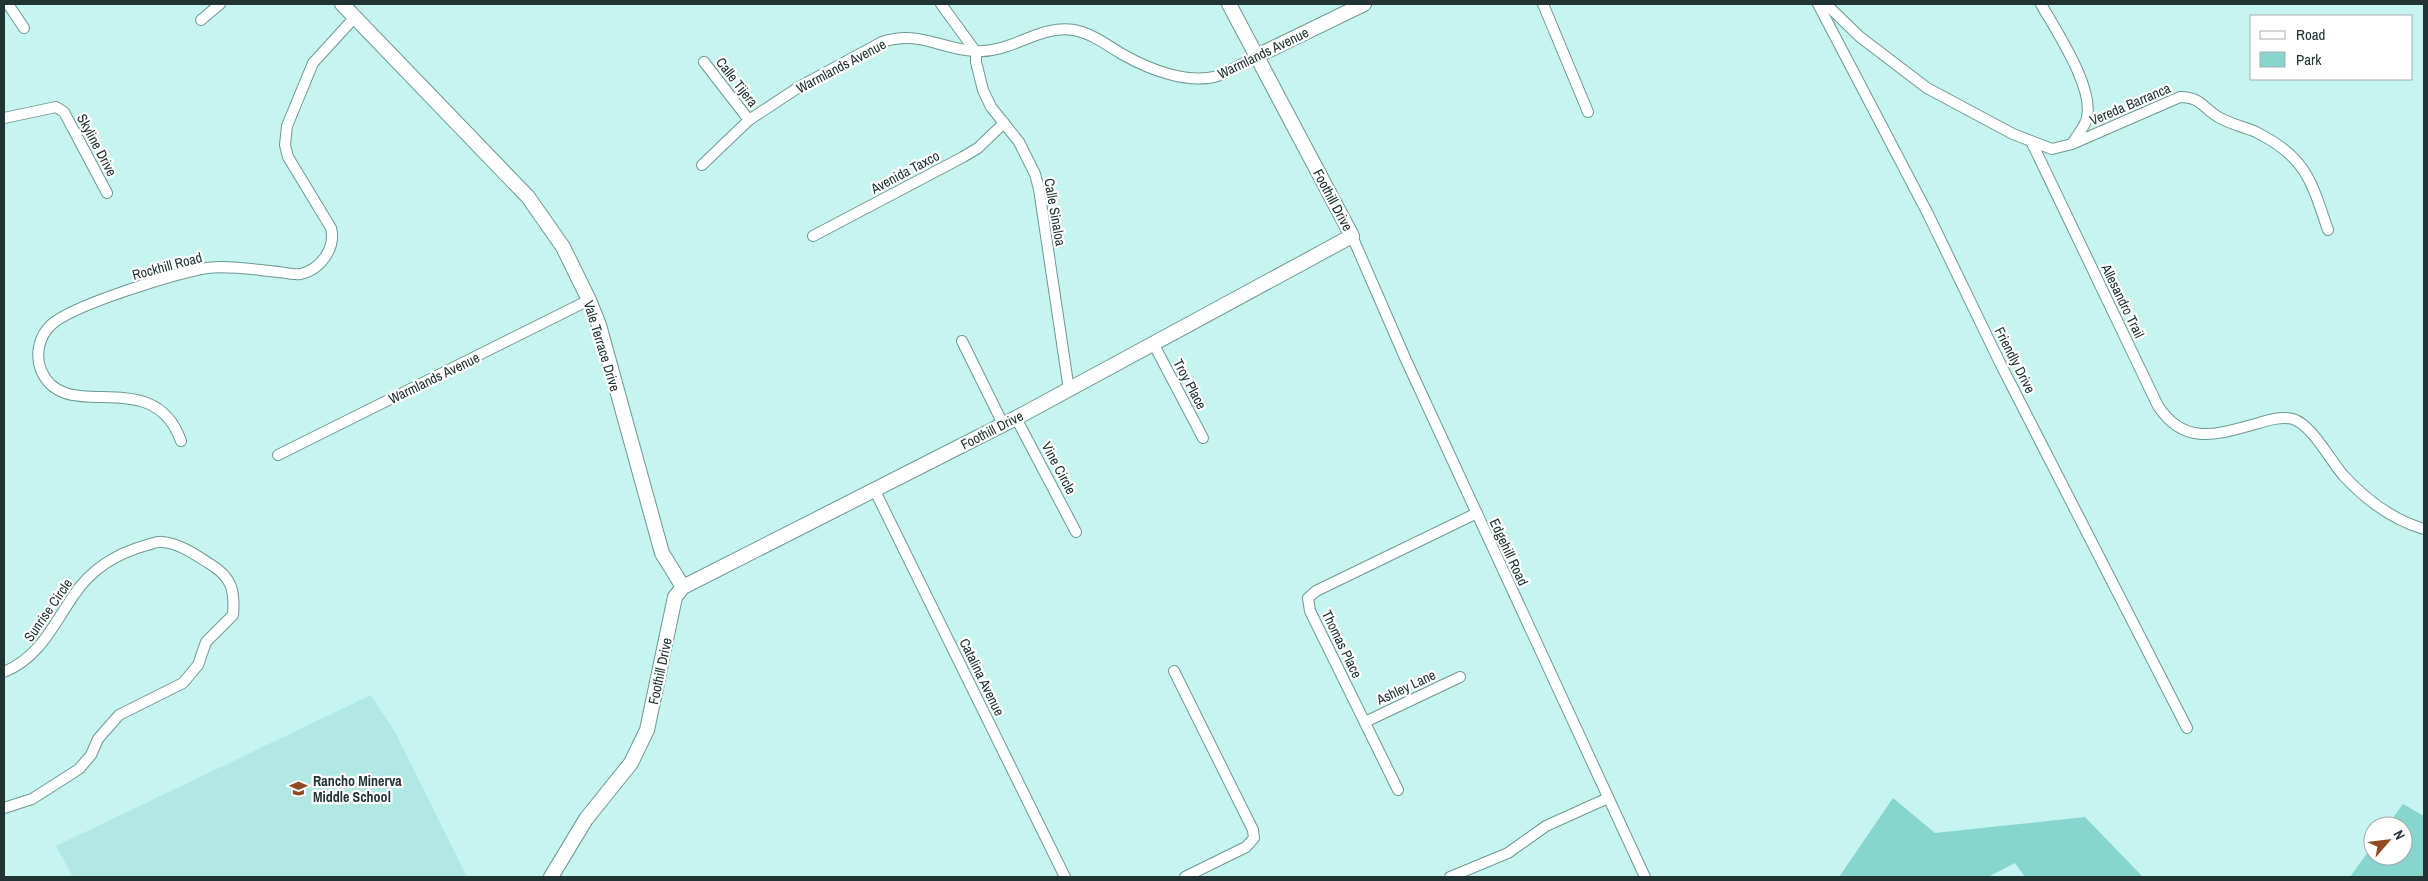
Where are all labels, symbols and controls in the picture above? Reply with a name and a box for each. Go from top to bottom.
legend [2250,15,2413,80]
street label: Warmlands Avenue [1215,23,1311,83]
text: Road [2296,24,2325,45]
street label: Warmlands Avenue [793,35,889,97]
text: Park [2296,49,2322,70]
street label: Calle Tijera [712,54,762,111]
street label: Vereda Barranca [2087,79,2174,129]
street label: Skyline Drive [73,111,121,179]
street label: Avenida Taxco [867,146,942,198]
street label: Foothill Drive [1309,166,1357,234]
street label: Calle Sinaloa [1040,177,1070,248]
street label: Rockhill Road [130,248,204,284]
street label: Allesandro Trail [2097,260,2149,341]
street label: Vale Terrace Drive [580,298,624,394]
street label: Friendly Drive [1991,324,2039,396]
street label: Warmlands Avenue [386,348,482,408]
street label: Troy Place [1169,356,1211,412]
street label: Foothill Drive [958,407,1026,453]
street label: Vine Circle [1038,439,1080,497]
street label: Edgehill Road [1486,516,1532,588]
street label: Sunrise Circle [20,575,76,645]
street label: Thomas Place [1318,607,1366,681]
street label: Catalina Avenue [955,635,1009,719]
street label: Foothill Drive [644,636,676,706]
street label: Ashley Lane [1373,665,1438,709]
place label: Rancho Minerva Middle School [313,772,402,806]
school or university icon: Rancho Minerva Middle School [289,779,309,799]
north arrow [2363,816,2413,866]
text: N [2390,827,2409,843]

